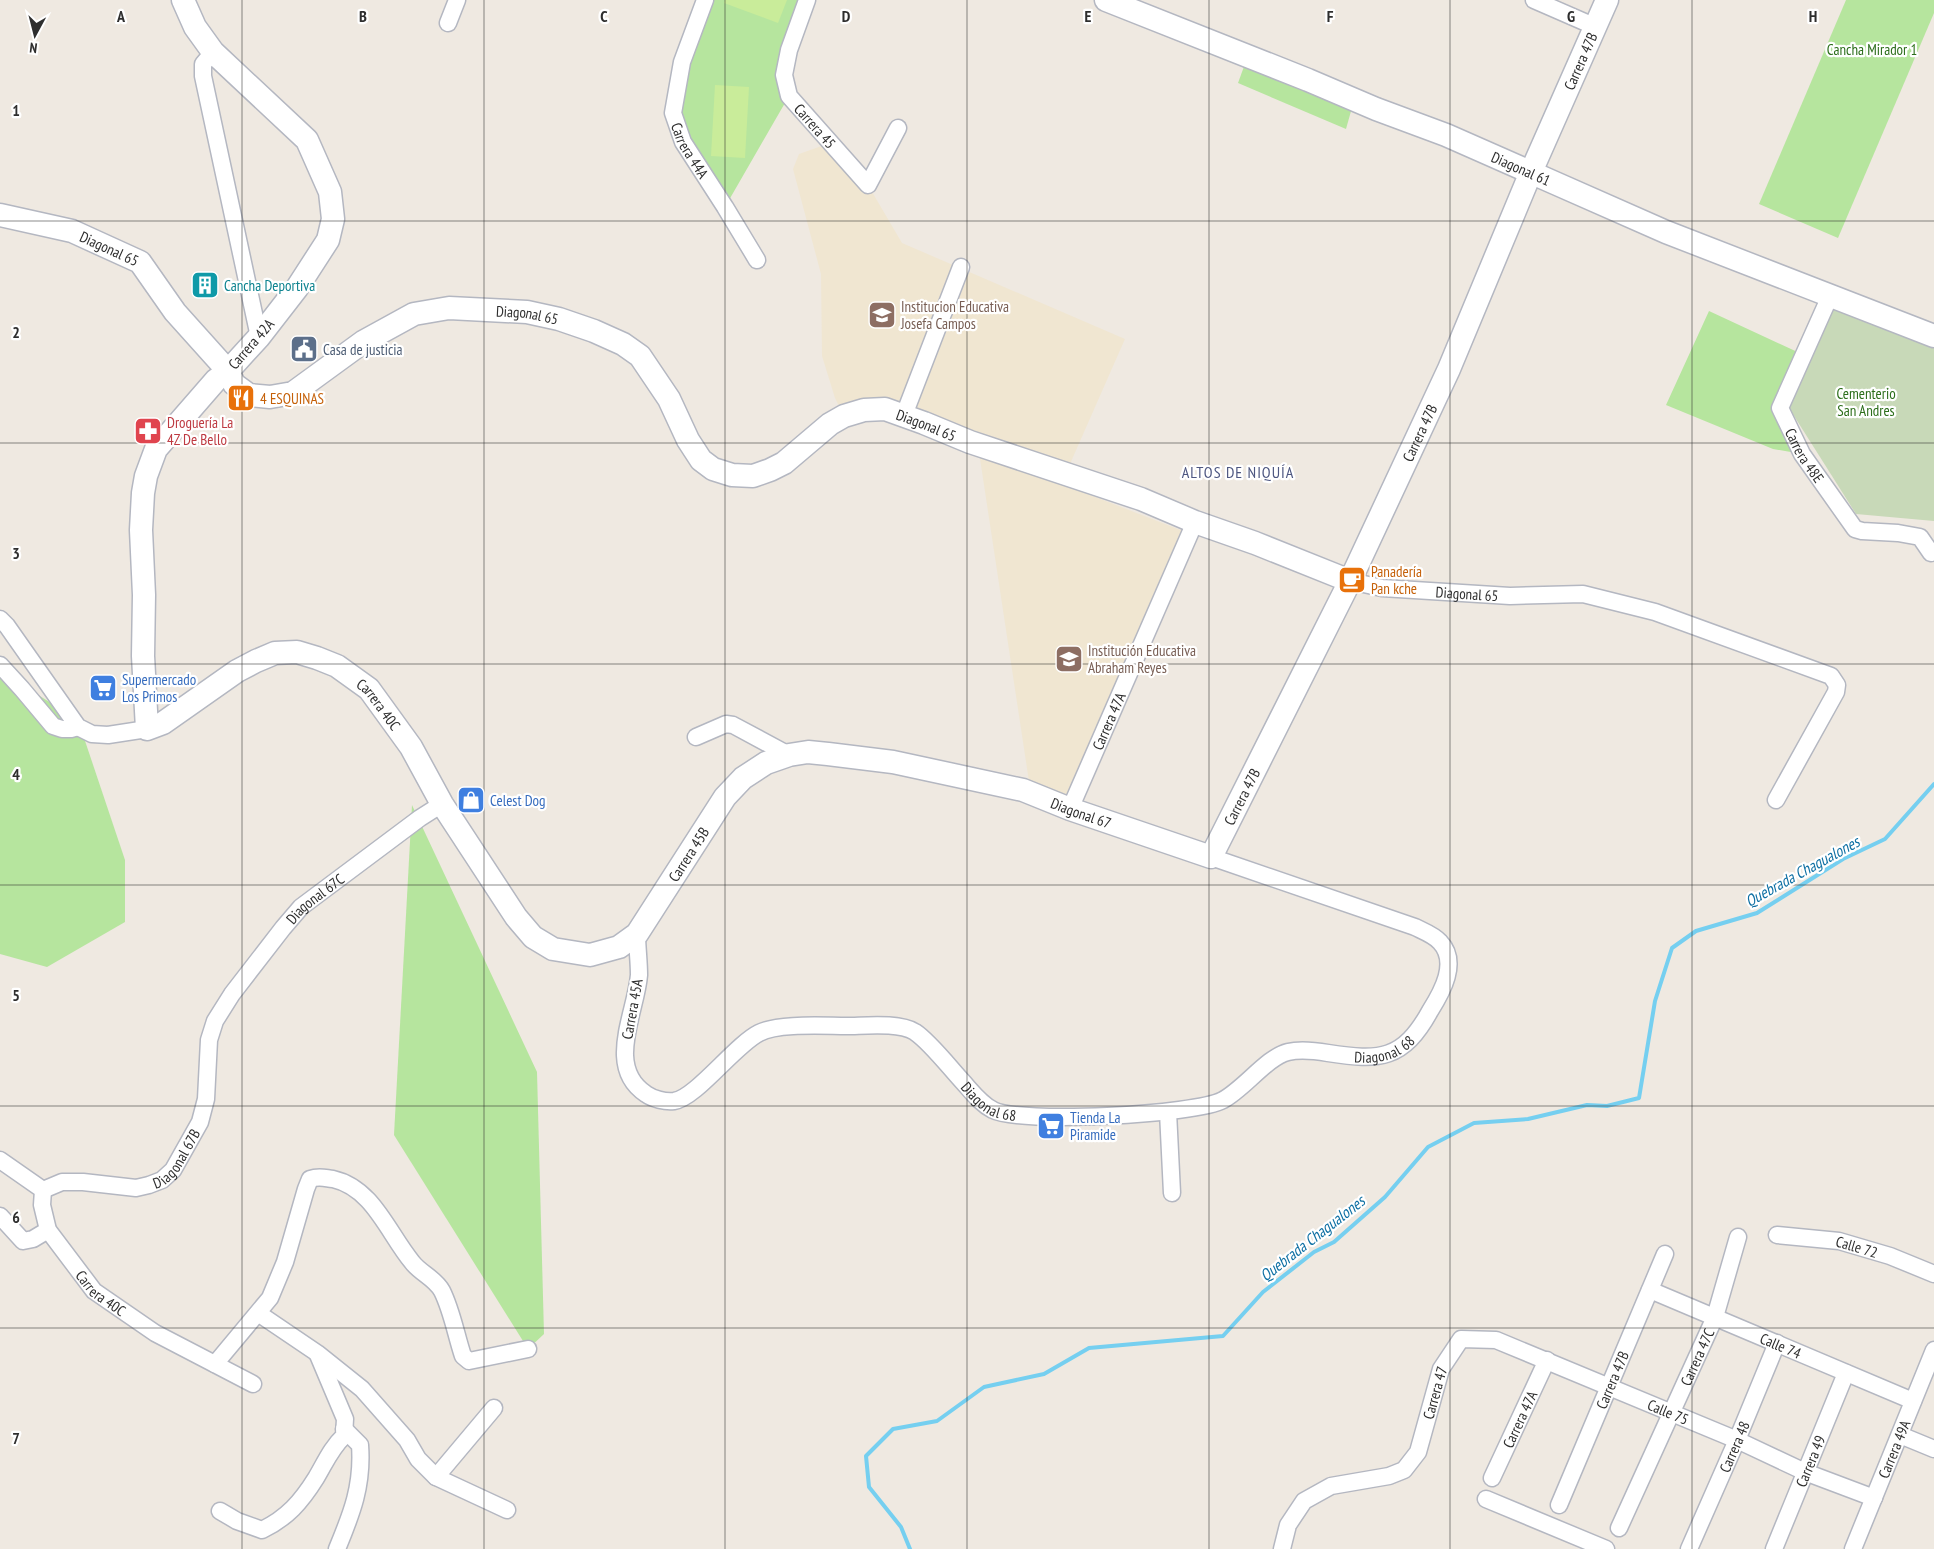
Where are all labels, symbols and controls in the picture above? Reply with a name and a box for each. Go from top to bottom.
text: A [116,6,126,26]
text: B [359,6,367,26]
text: C [600,6,608,26]
text: D [842,6,851,26]
text: E [1085,6,1092,26]
text: F [1327,6,1334,26]
text: G [1567,6,1575,26]
text: H [1809,6,1817,26]
north arrow [10,10,60,60]
street label: Carrera 47B [1559,29,1601,93]
text: N [29,39,38,57]
park label: Cancha Mirador 1 [1827,40,1917,59]
street label: Carrera 45 [790,99,840,152]
text: 1 [12,100,20,120]
street label: Carrera 44A [667,120,714,182]
street label: Diagonal 61 [1489,147,1554,190]
street label: Diagonal 65 [77,226,142,270]
building icon: Cancha Deportiva [190,270,220,300]
place label: Cancha Deportiva [224,276,315,295]
place label: Institucion Educativa Josefa Campos [900,297,1009,333]
school or university icon: Institucion Educativa Josefa Campos [867,300,897,330]
street label: Diagonal 65 [495,301,560,328]
street label: Carrera 42A [224,314,279,373]
text: 2 [12,322,20,342]
public building icon: Casa de justicia [289,334,319,364]
place label: Casa de justicia [323,340,403,359]
restaurant icon: 4 ESQUINAS [226,383,256,413]
park label: Cementerio San Andres [1836,384,1896,420]
place label: 4 ESQUINAS [260,389,324,408]
street label: Carrera 47B [1398,401,1441,464]
street label: Diagonal 65 [894,404,959,445]
place label: Droguería La 4Z De Bello [167,413,233,449]
pharmacy icon: Droguería La 4Z De Bello [133,416,163,446]
street label: Carrera 48E [1781,425,1829,486]
district label: ALTOS DE NIQUÍA [1182,462,1294,482]
text: 3 [12,543,20,563]
place label: Panadería Pan kche [1371,562,1422,598]
cafe icon: Panadería Pan kche [1337,565,1367,595]
street label: Diagonal 65 [1435,582,1499,605]
place label: Institución Educativa Abraham Reyes [1088,641,1196,677]
school or university icon: Institución Educativa Abraham Reyes [1054,644,1084,674]
place label: Supermercado Los Primos [122,670,196,706]
supermarket icon: Supermercado Los Primos [88,673,118,703]
street label: Carrera 40C [353,674,405,734]
street label: Carrera 47A [1087,688,1130,753]
text: 4 [12,764,20,784]
street label: Carrera 47B [1219,765,1264,828]
shop icon: Celest Dog [456,785,486,815]
place label: Celest Dog [490,791,546,810]
street label: Diagonal 67 [1048,793,1114,832]
street label: Carrera 45B [664,823,713,885]
water label: Quebrada Chagualones [1741,831,1864,911]
street label: Diagonal 67C [282,869,348,927]
street label: Carrera 45A [617,976,647,1041]
text: 5 [12,985,20,1005]
street label: Diagonal 68 [1354,1031,1418,1066]
street label: Diagonal 68 [957,1078,1017,1125]
place label: Tienda La Piramide [1070,1108,1120,1144]
supermarket icon: Tienda La Piramide [1036,1111,1066,1141]
street label: Diagonal 67B [150,1125,204,1192]
water label: Quebrada Chagualones [1256,1190,1370,1285]
text: 6 [12,1207,20,1227]
street label: Calle 72 [1834,1231,1880,1261]
street label: Carrera 40C [72,1266,130,1320]
street label: Carrera 47C [1676,1325,1718,1388]
street label: Calle 74 [1757,1328,1804,1362]
street label: Carrera 47B [1591,1348,1633,1412]
street label: Carrera 47 [1418,1364,1451,1421]
street label: Carrera 47A [1498,1387,1541,1451]
street label: Calle 75 [1645,1395,1692,1428]
street label: Carrera 49A [1873,1416,1914,1481]
street label: Carrera 48 [1715,1418,1753,1475]
text: 7 [12,1428,20,1448]
street label: Carrera 49 [1791,1432,1829,1490]

